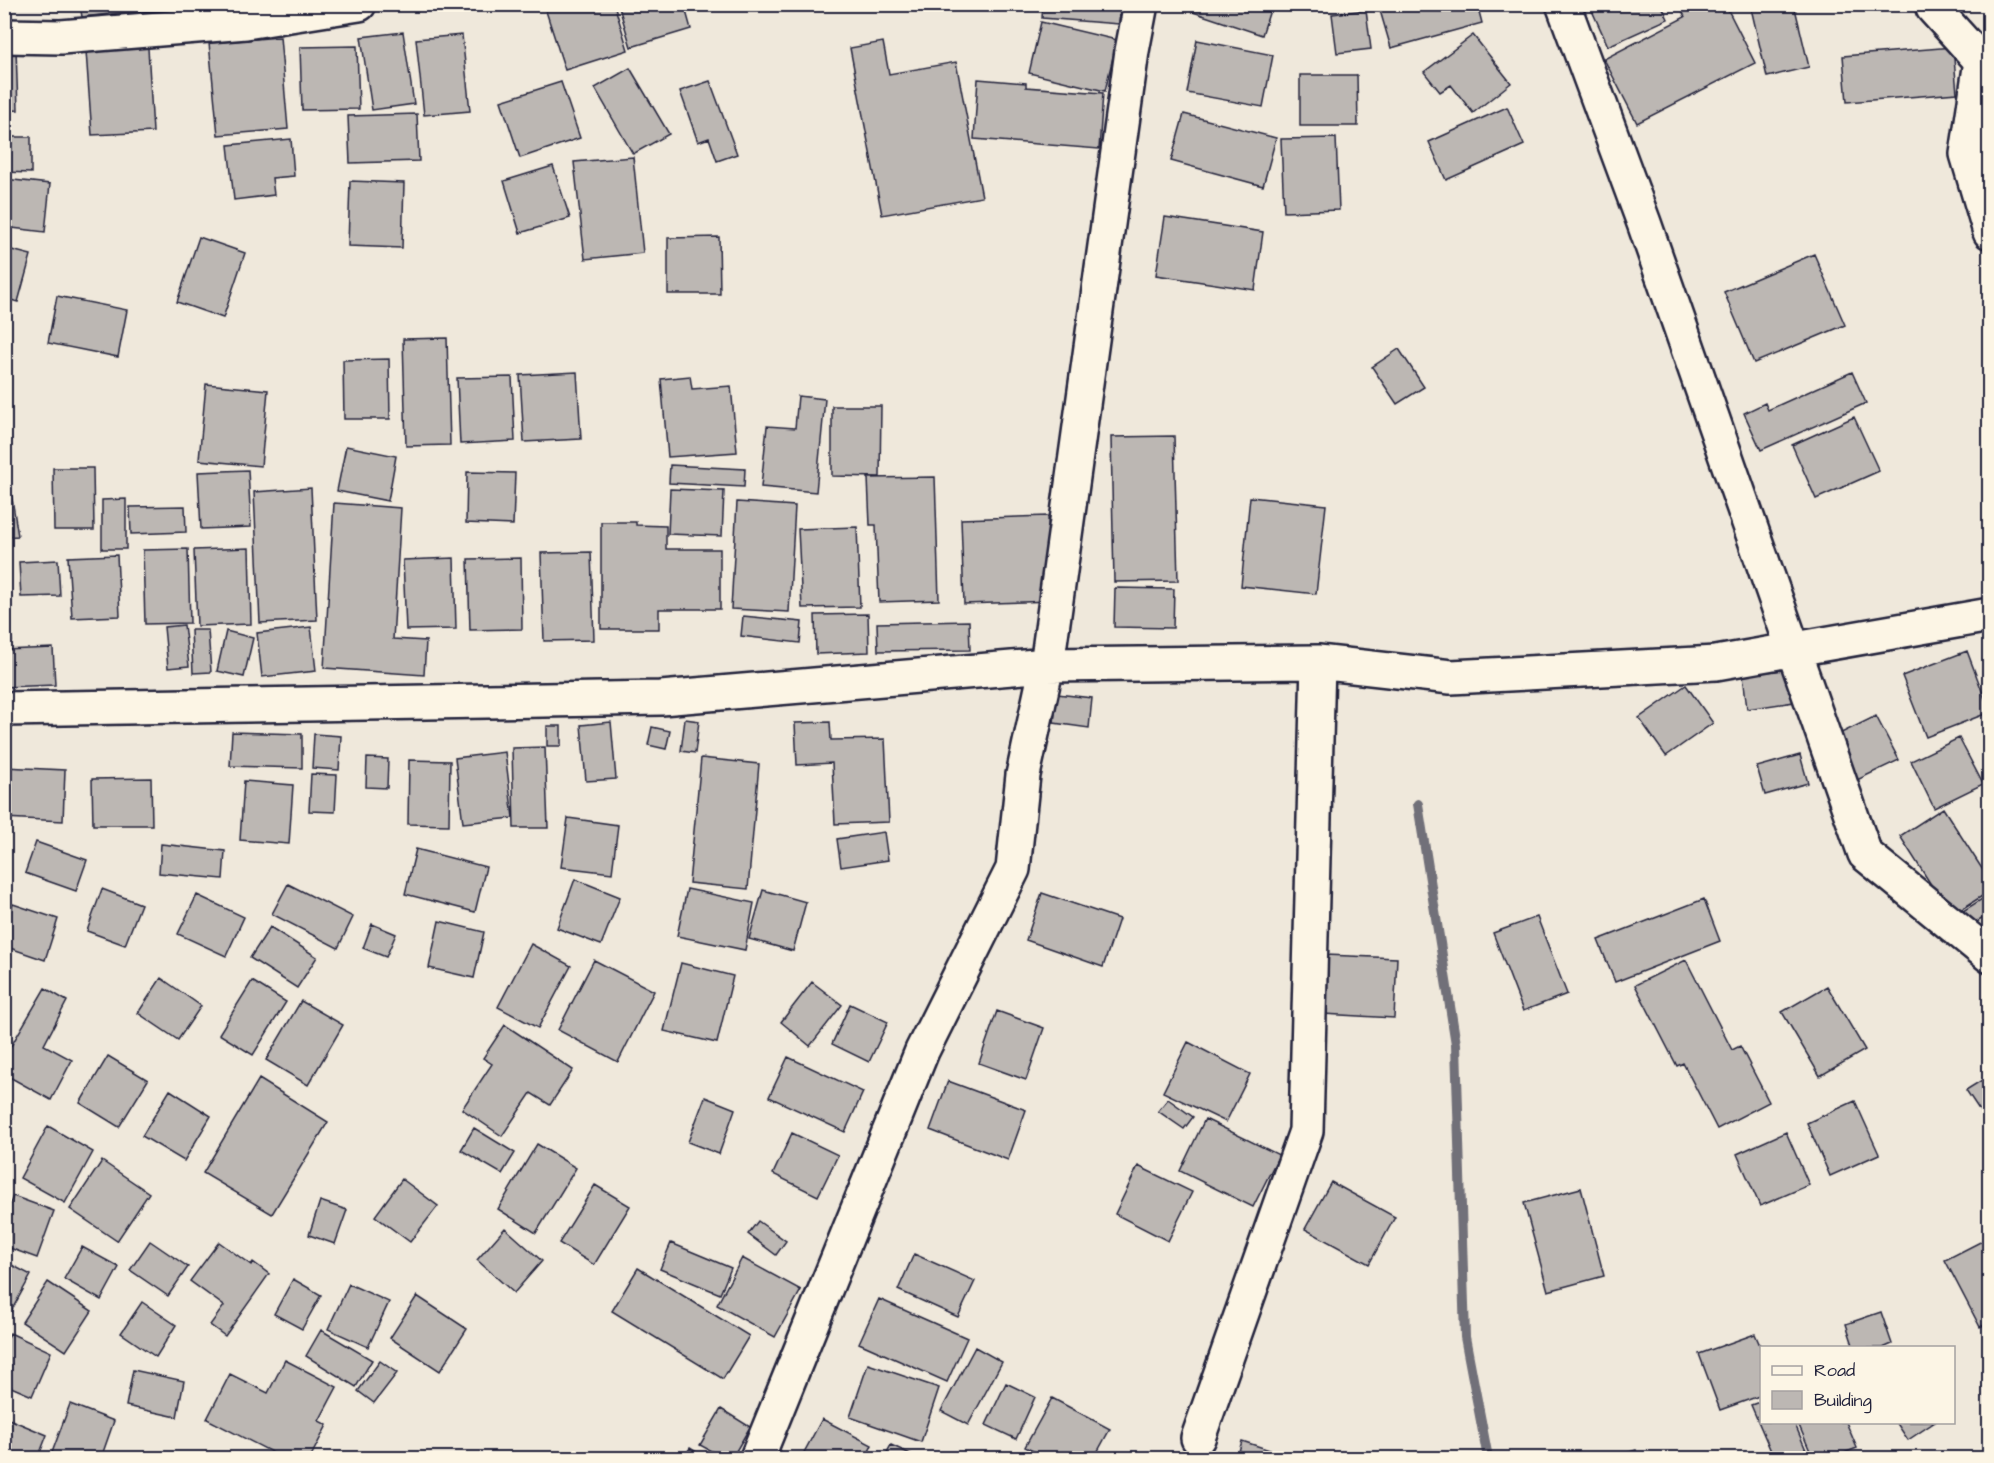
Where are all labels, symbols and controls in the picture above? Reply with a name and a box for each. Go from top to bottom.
legend [1760,1346,1955,1424]
text: Road [1814,1358,1855,1383]
text: Building [1814,1388,1872,1414]

